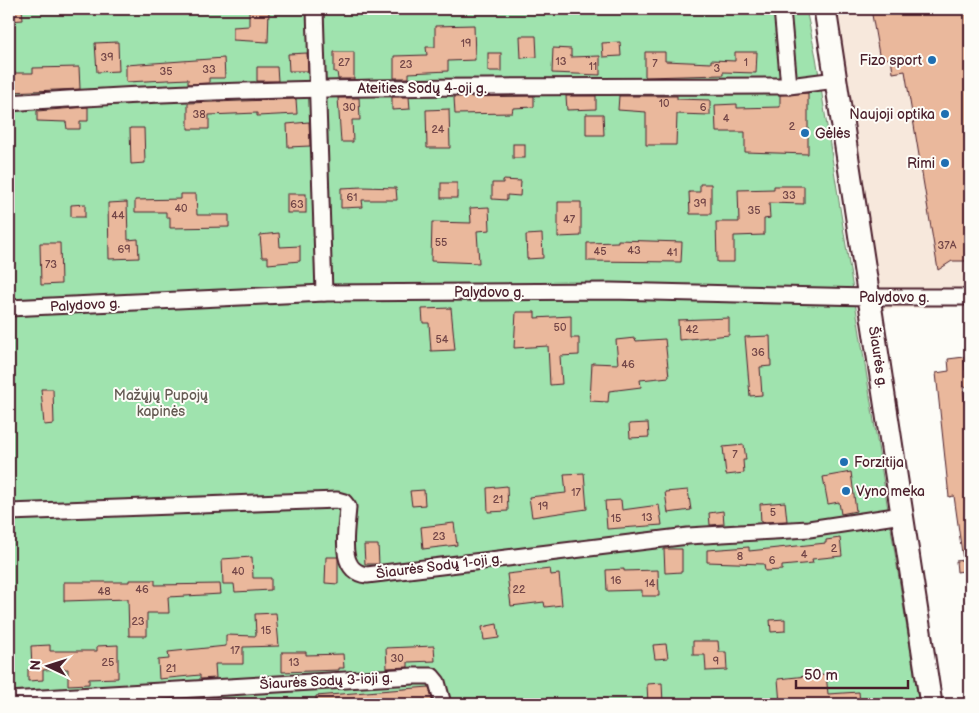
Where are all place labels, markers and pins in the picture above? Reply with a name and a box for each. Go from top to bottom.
place label: Fizo sport [860,52,923,69]
marker: Fizo sport [926,54,938,66]
place label: Naujoji optika [849,106,935,123]
marker: Naujoji optika [939,108,951,120]
place label: Gėlės [815,125,851,142]
marker: Gėlės [799,127,811,139]
place label: Rimi [907,155,935,172]
marker: Rimi [939,157,951,169]
place label: Forzitija [854,454,904,471]
marker: Forzitija [838,456,850,468]
place label: Vyno meka [856,483,925,500]
marker: Vyno meka [840,485,852,497]

